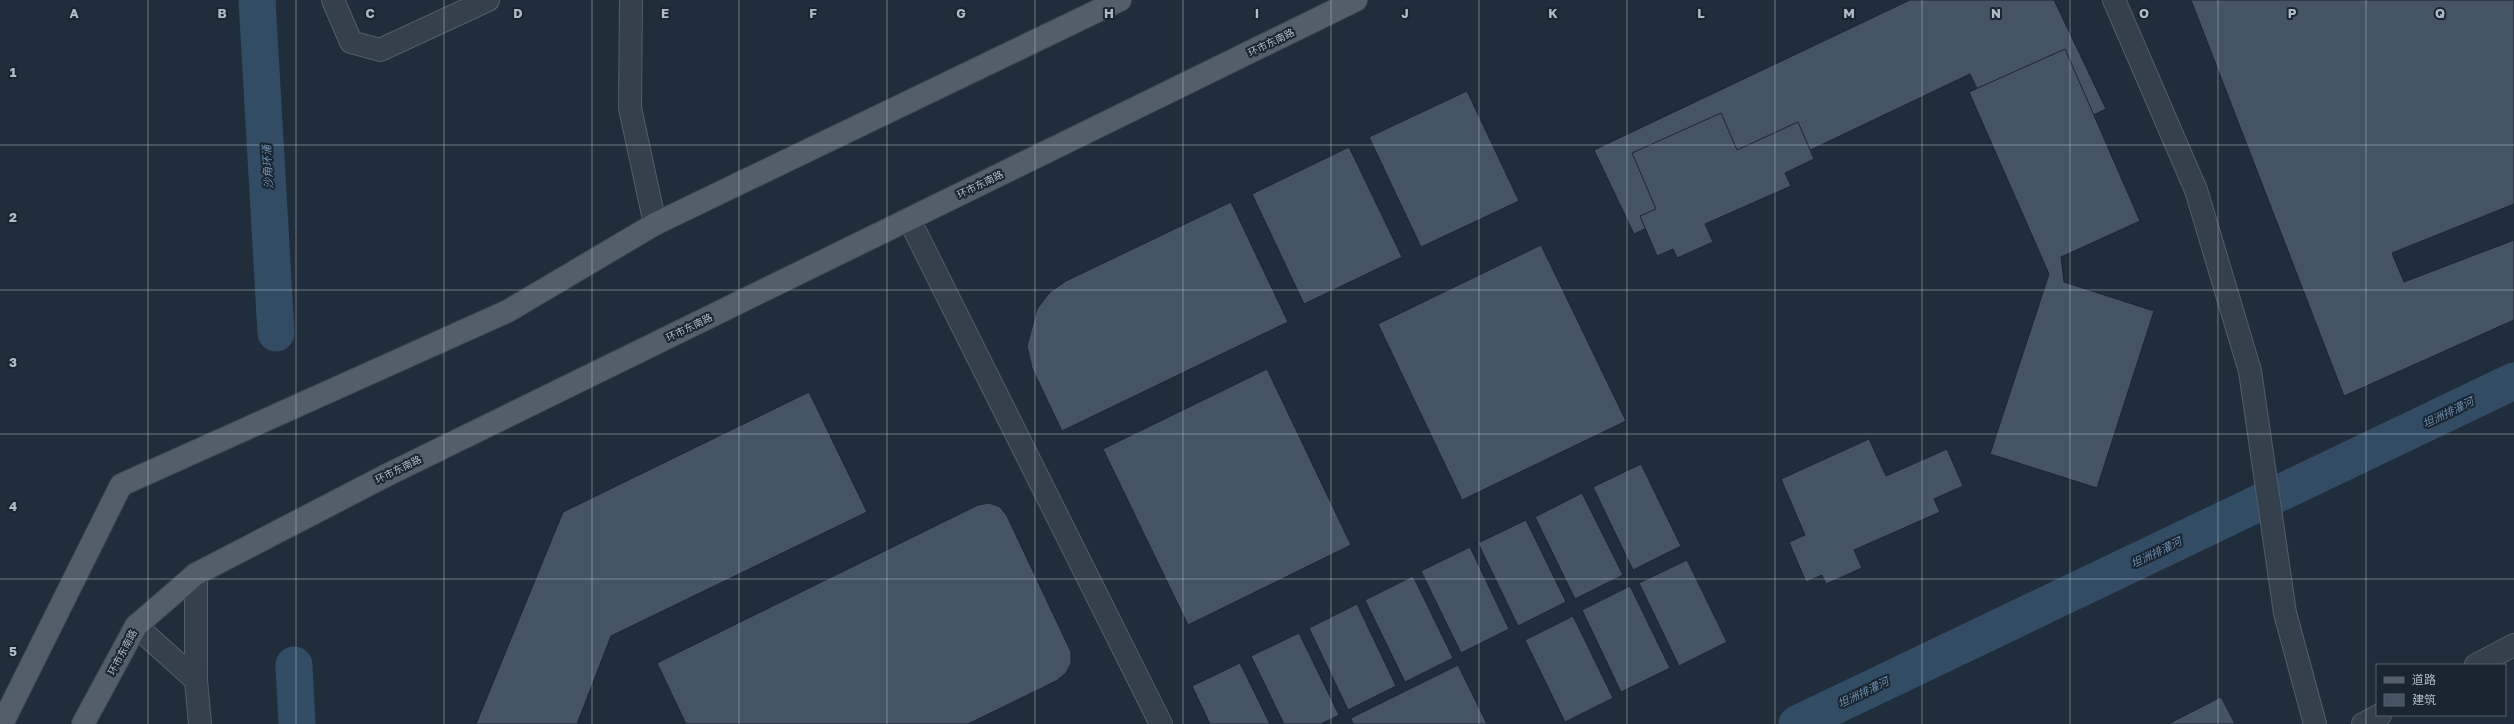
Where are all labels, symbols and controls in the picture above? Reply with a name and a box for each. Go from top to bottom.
text: A [69,5,79,21]
text: B [217,5,227,21]
text: C [365,5,375,21]
text: D [513,5,523,21]
text: E [661,5,669,21]
text: F [809,5,817,21]
text: G [956,5,966,21]
text: H [1104,5,1114,21]
text: I [1255,5,1259,21]
text: J [1401,5,1409,21]
text: K [1548,5,1558,21]
text: L [1697,5,1705,21]
text: M [1843,5,1855,21]
text: N [1991,5,2001,21]
text: O [2139,5,2149,21]
text: P [2288,5,2297,21]
text: Q [2435,5,2445,21]
street label: 环市东南路 [1246,26,1296,58]
text: 1 [10,64,17,80]
water label: 沙角环涌 [259,143,275,189]
street label: 环市东南路 [955,168,1005,200]
text: 2 [9,209,17,225]
street label: 环市东南路 [664,311,714,343]
text: 3 [9,354,17,370]
water label: 坦洲排灌河 [2420,393,2477,430]
street label: 环市东南路 [373,453,423,485]
text: 4 [9,498,17,514]
water label: 坦洲排灌河 [2128,533,2185,570]
street label: 环市东南路 [105,627,139,677]
text: 5 [9,643,17,659]
legend [2376,664,2506,716]
text: 道路 [2412,672,2436,687]
water label: 坦洲排灌河 [1835,673,1892,710]
text: 建筑 [2412,692,2436,707]

